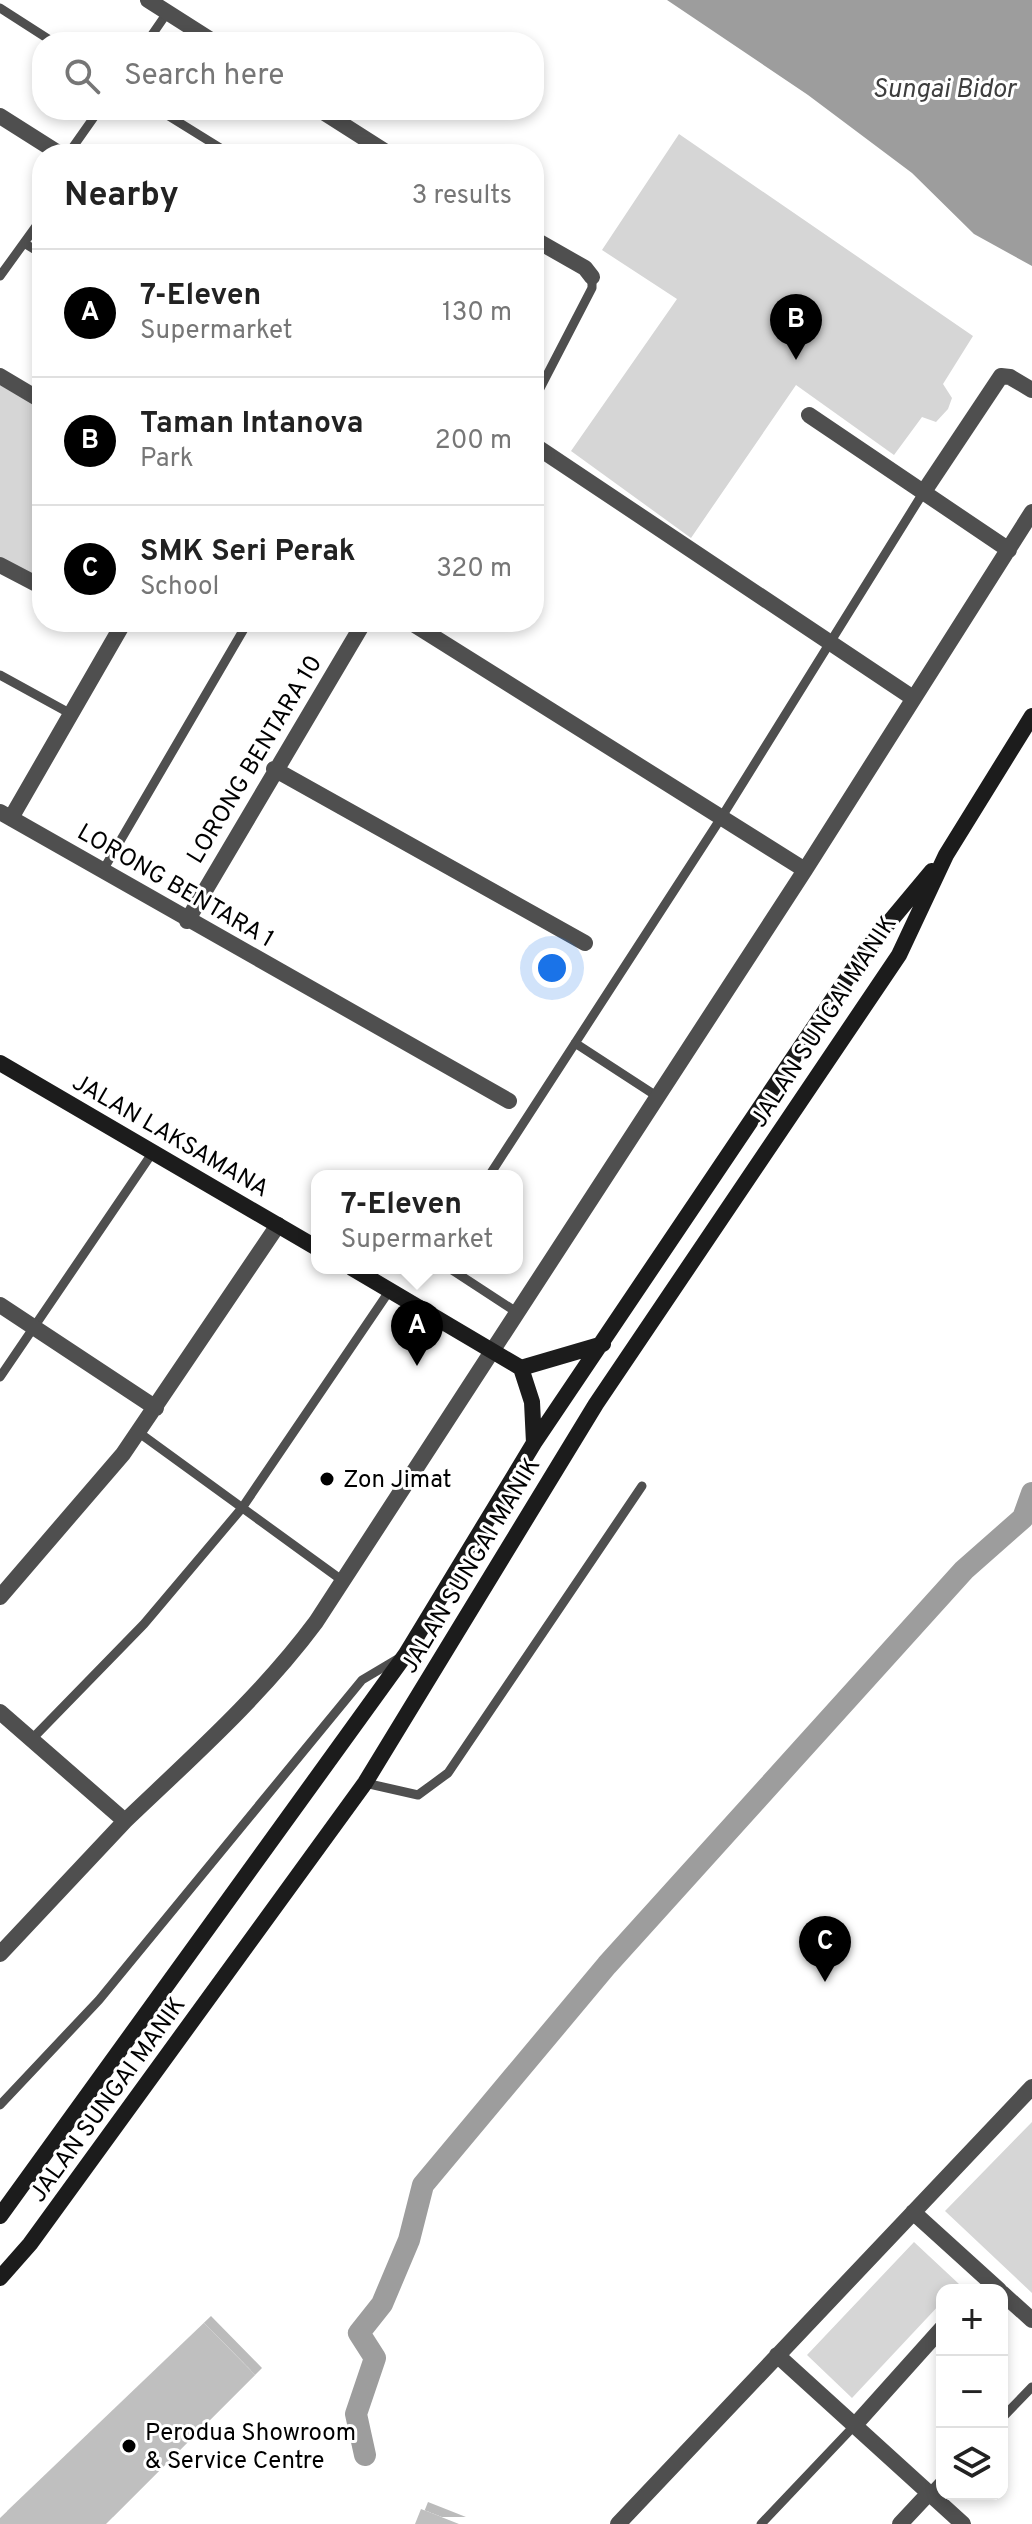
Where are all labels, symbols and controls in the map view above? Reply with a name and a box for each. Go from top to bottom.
search box [32,32,544,120]
icon: search [60,54,104,98]
text: Search here [124,58,284,95]
water label: Sungai Bidor [872,74,1018,107]
text: Nearby [64,175,179,218]
text: 3 results [412,180,512,213]
text: 7-Eleven [140,278,261,315]
pin: B [770,294,822,360]
text: A [81,297,99,330]
text: 130 m [442,297,512,330]
text: Supermarket [140,315,292,348]
text: Taman Intanova [140,406,363,443]
text: B [81,425,99,458]
text: 200 m [435,425,512,458]
text: Park [140,443,194,476]
text: SMK Seri Perak [140,534,356,571]
text: C [82,553,98,586]
text: 320 m [436,553,512,586]
text: School [140,571,219,604]
street label: LORONG BENTARA 10 [182,650,330,870]
street label: LORONG BENTARA 1 [71,818,279,955]
street label: JALAN SUNGAI MANIK [745,911,904,1134]
your location [532,948,572,988]
street label: JALAN LAKSAMANA [66,1068,274,1205]
popup [311,1170,523,1274]
text: 7-Eleven [341,1187,462,1224]
text: Supermarket [341,1224,493,1257]
pin: A [391,1300,443,1366]
street label: JALAN SUNGAI MANIK [395,1453,548,1679]
place label: Zon Jimat [343,1466,452,1496]
marker: Zon Jimat [318,1470,336,1488]
pin: C [799,1916,851,1982]
street label: JALAN SUNGAI MANIK [24,1992,193,2209]
map controls [936,2284,1008,2500]
button: + [936,2284,1008,2356]
button: − [936,2356,1008,2428]
place label: Perodua Showroom & Service Centre [145,2419,356,2477]
button: layers [936,2428,1008,2500]
marker: Perodua Showroom & Service Centre [120,2437,138,2455]

